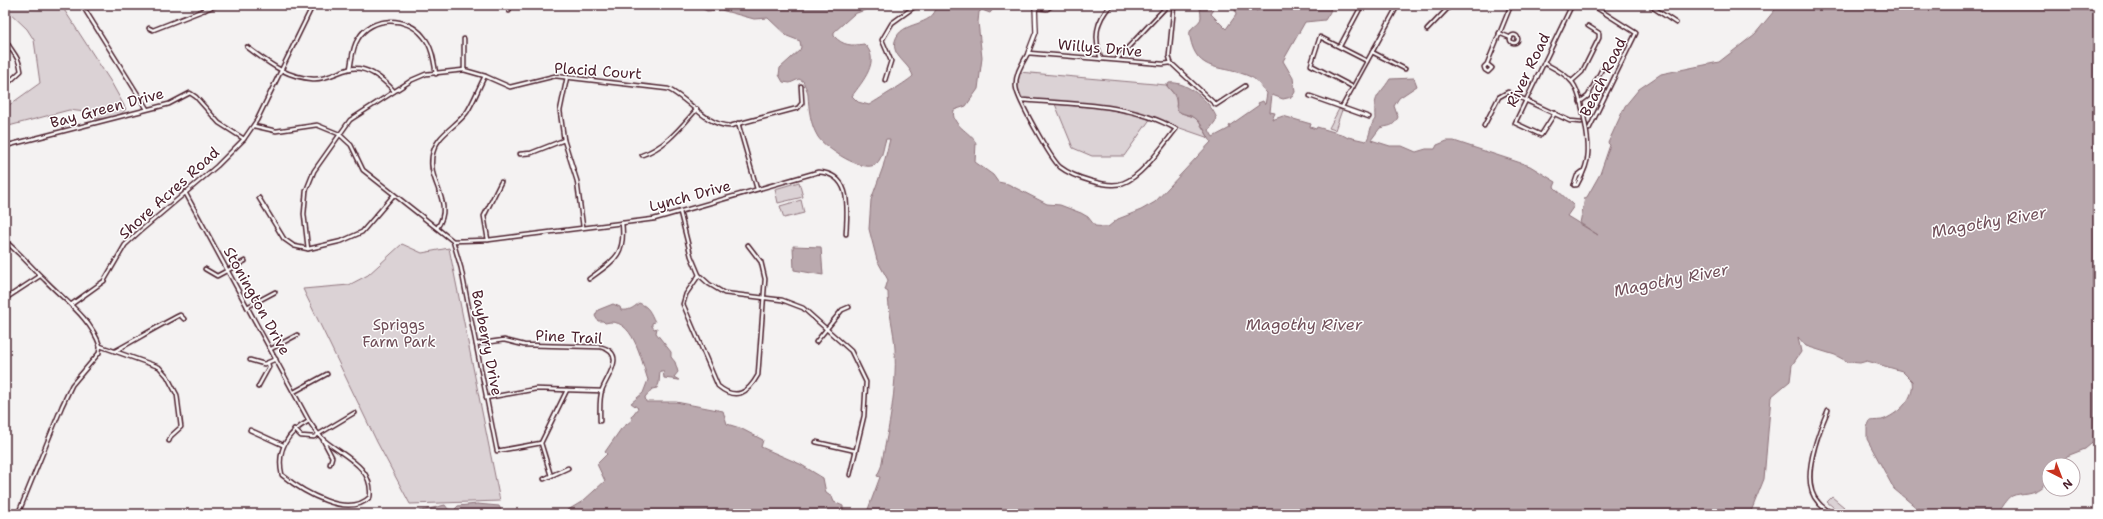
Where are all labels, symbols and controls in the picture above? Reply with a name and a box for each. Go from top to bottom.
street label: River Road [1501,29,1555,110]
street label: Willys Drive [1057,34,1143,62]
street label: Beach Road [1575,34,1631,120]
street label: Placid Court [553,58,643,84]
street label: Bay Green Drive [48,83,166,133]
street label: Shore Acres Road [114,142,224,244]
street label: Lynch Drive [647,175,733,217]
water label: Magothy River [1930,201,2049,242]
street label: Stonington Drive [219,243,295,359]
water label: Magothy River [1612,259,1731,301]
street label: Bayberry Drive [467,288,507,398]
water label: Magothy River [1246,314,1363,335]
park label: Spriggs Farm Park [362,315,436,352]
street label: Pine Trail [535,325,604,349]
north arrow [2041,457,2081,497]
text: N [2059,476,2076,493]

